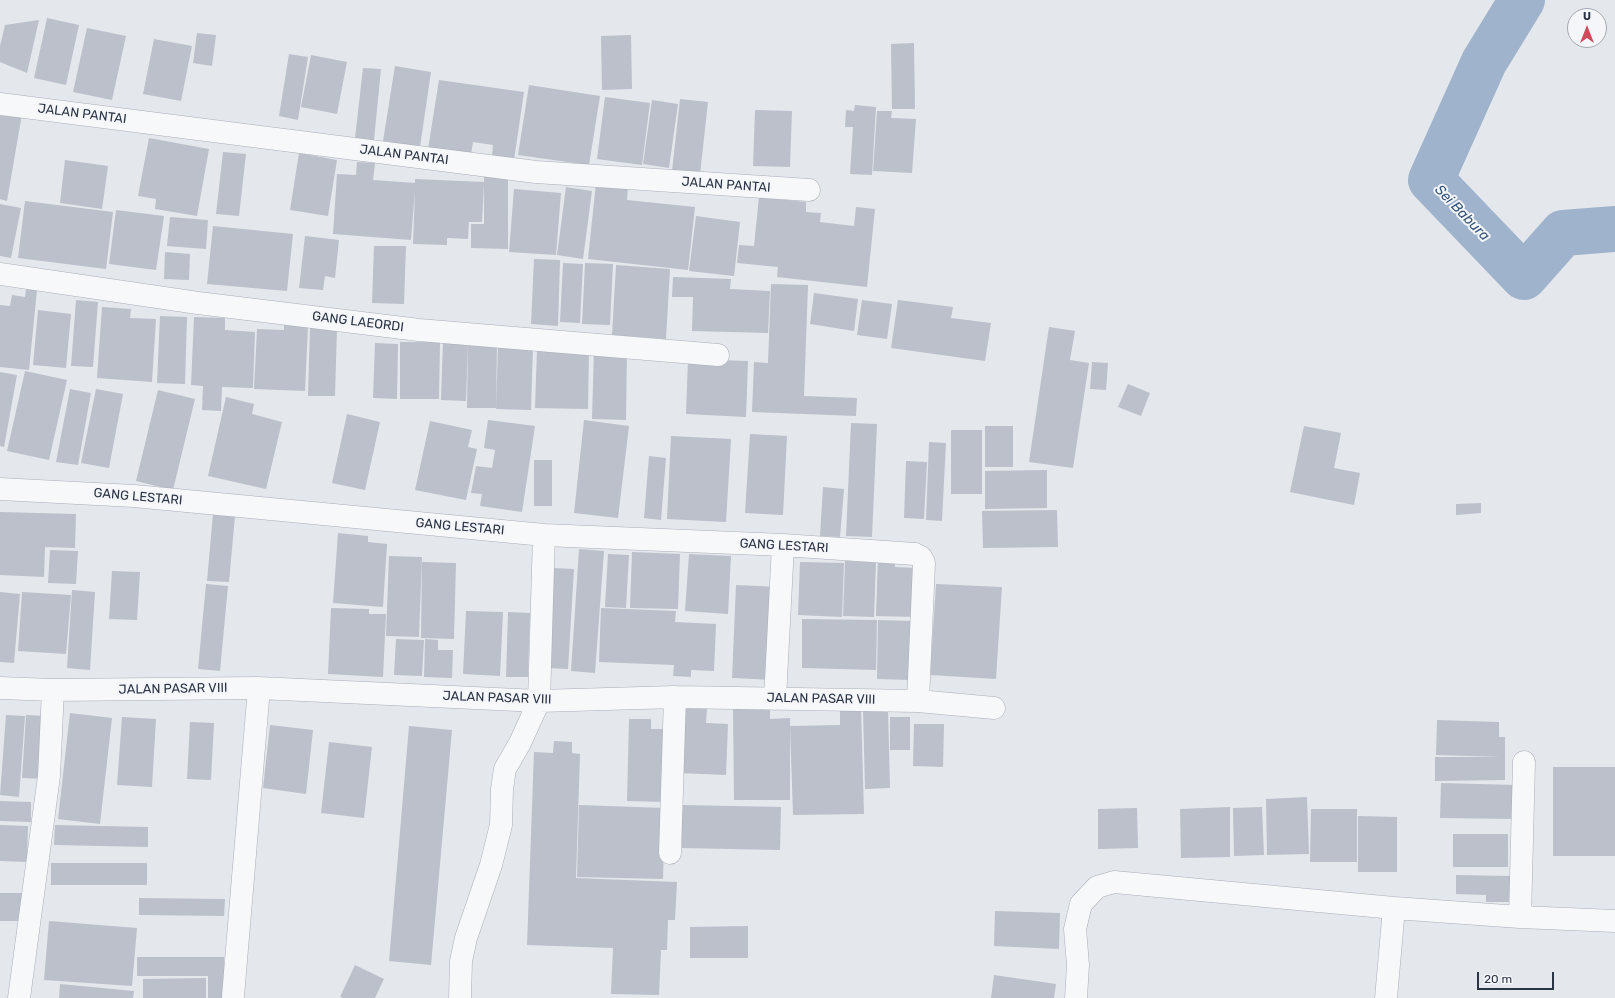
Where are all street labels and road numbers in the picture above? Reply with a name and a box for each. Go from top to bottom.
street label: JALAN PANTAI [37,101,127,127]
street label: JALAN PANTAI [359,142,449,168]
street label: JALAN PANTAI [681,174,771,196]
street label: GANG LAEORDI [311,309,405,335]
street label: GANG LESTARI [93,485,183,509]
street label: GANG LESTARI [415,515,505,539]
street label: GANG LESTARI [739,536,829,556]
street label: JALAN PASAR VIII [118,680,228,698]
street label: JALAN PASAR VIII [442,688,552,708]
street label: JALAN PASAR VIII [766,690,876,708]

